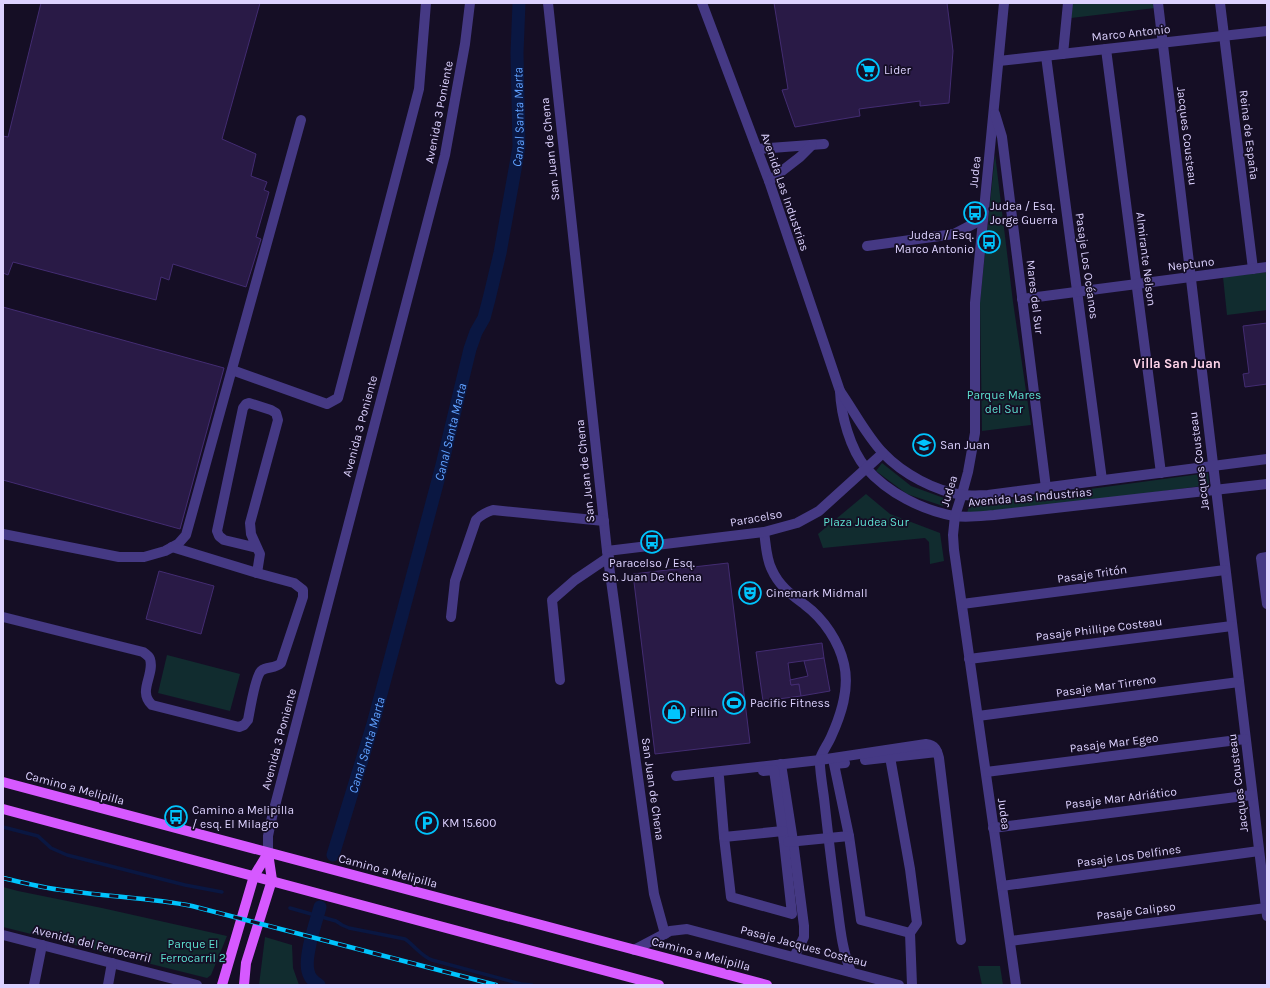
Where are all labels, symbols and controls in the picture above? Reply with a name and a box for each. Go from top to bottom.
street label: Marco Antonio [1091,22,1171,44]
supermarket icon: Lider [855,57,881,83]
street label: Avenida 3 Poniente [422,59,456,165]
place label: Lider [884,63,911,77]
water label: Canal Santa Marta [508,67,527,168]
street label: Jacques Cousteau [1174,86,1200,186]
street label: Reina de España [1237,89,1261,181]
street label: San Juan de Chena [538,97,562,201]
street label: Avenida Las Industrias [758,131,812,253]
street label: Judea [966,155,984,189]
place label: Judea / Esq. Jorge Guerra [990,199,1058,227]
bus stop icon: Judea / Esq. Jorge Guerra [962,200,988,226]
street label: Almirante Nelson [1133,211,1159,307]
street label: Pasaje Los Océanos [1073,212,1101,320]
place label: Judea / Esq. Marco Antonio [895,228,974,256]
bus stop icon: Judea / Esq. Marco Antonio [976,229,1002,255]
street label: Neptuno [1167,254,1215,274]
street label: Mares del Sur [1023,259,1047,336]
district label: Villa San Juan [1133,356,1221,371]
street label: Avenida 3 Poniente [340,374,380,478]
water label: Canal Santa Marta [431,381,469,482]
park label: Parque Mares del Sur [967,388,1041,416]
street label: Jacques Cousteau [1186,411,1212,511]
street label: San Juan de Chena [573,419,597,523]
school or university icon: San Juan [911,432,937,458]
place label: San Juan [940,438,990,452]
street label: Judea [938,474,960,508]
street label: Avenida Las Industrias [968,485,1092,509]
street label: Paracelso [729,507,783,529]
park label: Plaza Judea Sur [823,515,909,529]
bus stop icon: Paracelso / Esq. Sn. Juan De Chena [639,529,665,555]
place label: Paracelso / Esq. Sn. Juan De Chena [602,556,702,584]
street label: Pasaje Tritón [1056,562,1128,586]
theatre icon: Cinemark Midmall [737,580,763,606]
place label: Cinemark Midmall [766,586,868,600]
street label: Pasaje Phillipe Costeau [1035,614,1163,644]
street label: Pasaje Mar Tirreno [1055,672,1157,700]
street label: Avenida 3 Poniente [259,687,299,791]
sports icon: Pacific Fitness [721,690,747,716]
water label: Canal Santa Marta [345,695,388,795]
place label: Pacific Fitness [750,696,830,710]
shop icon: Pillin [661,699,687,725]
place label: Pillin [690,705,718,719]
street label: Pasaje Mar Egeo [1069,731,1159,755]
street label: Jacques Cousteau [1225,733,1251,833]
street label: San Juan de Chena [639,737,667,841]
street label: Camino a Melipilla [24,768,126,808]
street label: Pasaje Mar Adriático [1064,784,1178,812]
street label: Judea [995,797,1013,831]
place label: Camino a Melipilla / esq. El Milagro [192,803,294,831]
bus stop icon: Camino a Melipilla / esq. El Milagro [163,804,189,830]
parking icon: KM 15.600 [414,810,440,836]
place label: KM 15.600 [442,816,496,830]
street label: Pasaje Los Delfines [1076,842,1182,870]
street label: Camino a Melipilla [337,851,439,891]
street label: Pasaje Calipso [1096,899,1176,923]
street label: Pasaje Jacques Costeau [739,922,869,970]
street label: Avenida del Ferrocarril [31,923,153,965]
street label: Camino a Melipilla [650,934,752,974]
park label: Parque El Ferrocarril 2 [160,937,226,965]

